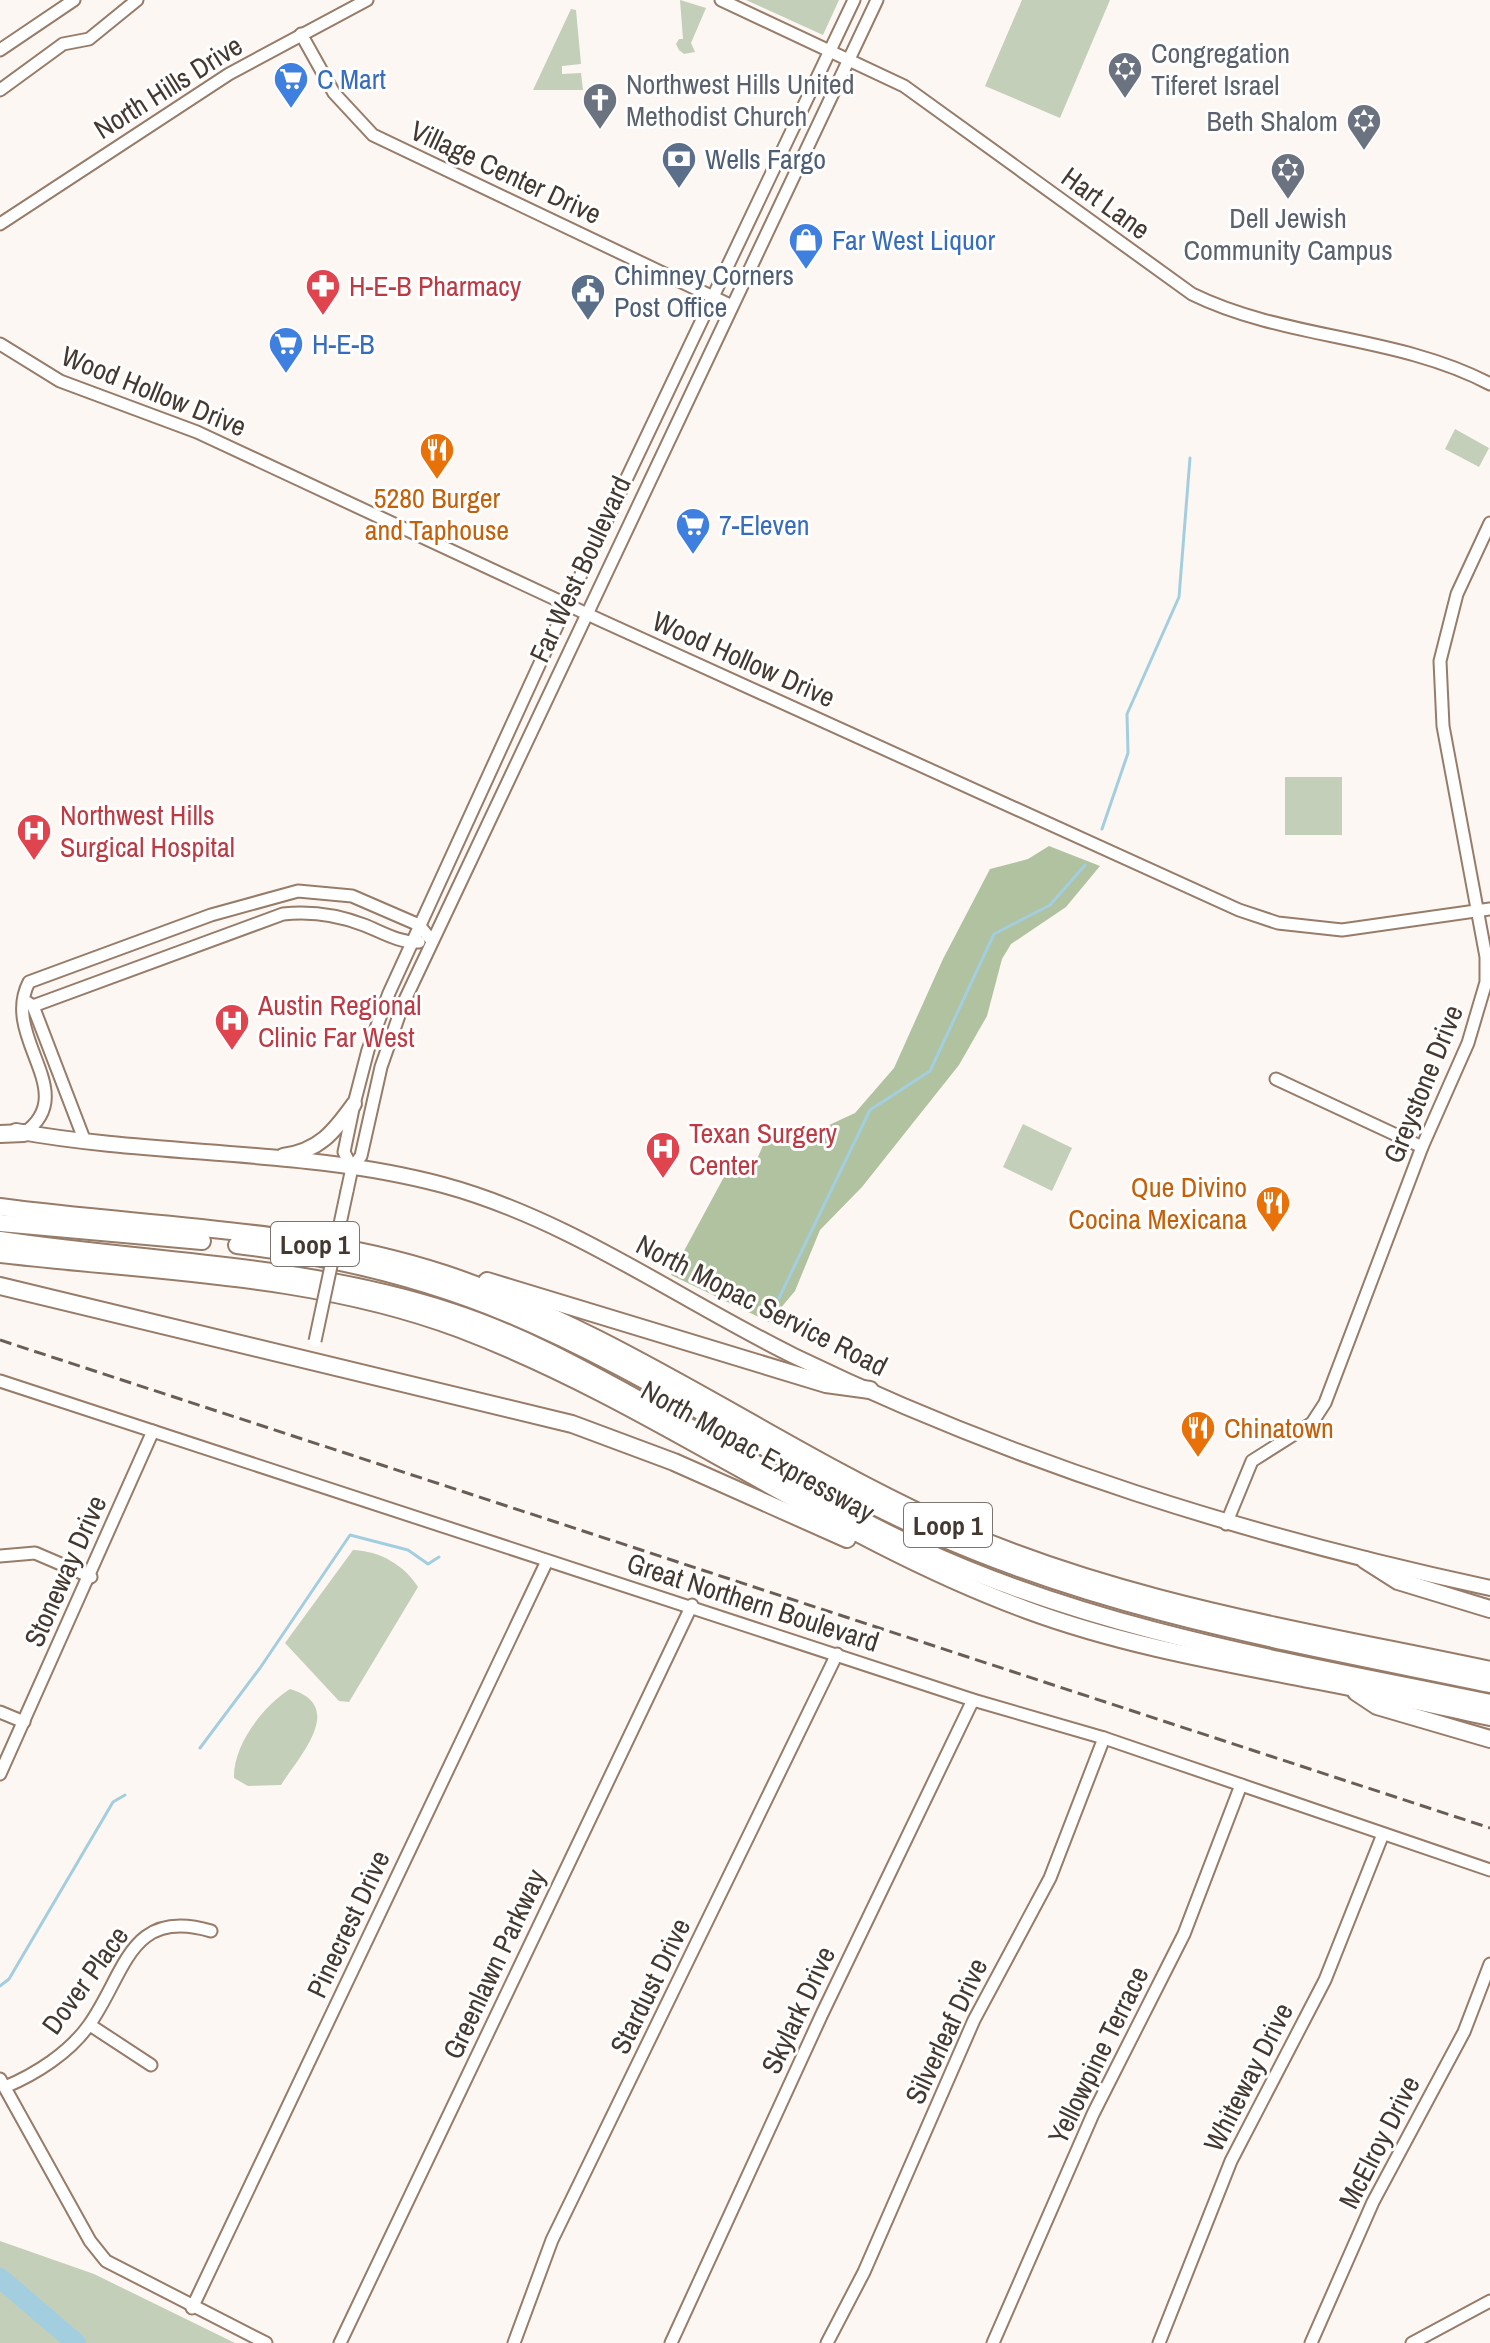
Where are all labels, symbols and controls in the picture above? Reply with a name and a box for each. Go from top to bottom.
street label: North Hills Drive [87,26,249,148]
place label: Congregation Tiferet Israel [1151,34,1290,104]
synagogue icon: Congregation Tiferet Israel [1106,50,1144,100]
supermarket icon: C Mart [272,60,310,110]
place label: C Mart [317,60,386,98]
place label: Northwest Hills United Methodist Church [626,65,854,135]
church icon: Northwest Hills United Methodist Church [581,81,619,131]
place label: Beth Shalom [1207,102,1338,140]
synagogue icon: Beth Shalom [1345,102,1383,152]
street label: Village Center Drive [404,111,608,233]
bank icon: Wells Fargo [660,140,698,190]
place label: Wells Fargo [705,140,826,178]
synagogue icon: Dell Jewish Community Campus [1269,151,1307,201]
street label: Hart Lane [1054,158,1158,248]
place label: Dell Jewish Community Campus [1183,199,1393,269]
shop icon: Far West Liquor [787,221,825,271]
place label: Far West Liquor [832,221,995,259]
place label: Chimney Corners Post Office [614,256,794,326]
pharmacy icon: H-E-B Pharmacy [304,267,342,317]
place label: H-E-B Pharmacy [349,267,522,305]
public building icon: Chimney Corners Post Office [569,272,607,322]
supermarket icon: H-E-B [267,325,305,375]
place label: H-E-B [312,325,375,363]
street label: Wood Hollow Drive [56,337,252,445]
restaurant icon: 5280 Burger and Taphouse [418,431,456,481]
street label: Far West Boulevard [520,470,640,668]
place label: 5280 Burger and Taphouse [365,479,509,549]
supermarket icon: 7-Eleven [674,506,712,556]
place label: 7-Eleven [719,506,810,544]
street label: Wood Hollow Drive [647,602,841,716]
place label: Northwest Hills Surgical Hospital [60,796,235,866]
hospital icon: Northwest Hills Surgical Hospital [15,812,53,862]
place label: Austin Regional Clinic Far West [257,986,421,1056]
street label: Greystone Drive [1374,999,1472,1169]
hospital icon: Austin Regional Clinic Far West [213,1002,251,1052]
place label: Texan Surgery Center [689,1114,838,1184]
hospital icon: Texan Surgery Center [644,1130,682,1180]
place label: Que Divino Cocina Mexicana [1068,1168,1247,1238]
restaurant icon: Que Divino Cocina Mexicana [1254,1184,1292,1234]
road number: Loop 1 [271,1222,359,1266]
street label: North Mopac Service Road [630,1225,894,1385]
street label: North Mopac Expressway [634,1371,882,1531]
restaurant icon: Chinatown [1179,1409,1217,1459]
place label: Chinatown [1224,1409,1334,1447]
street label: Stoneway Drive [15,1489,115,1653]
road number: Loop 1 [904,1503,992,1547]
street label: Great Northern Boulevard [622,1543,884,1661]
street label: Pinecrest Drive [297,1844,399,2004]
street label: Greenlawn Parkway [433,1862,555,2065]
street label: Stardust Drive [601,1912,699,2060]
street label: Dover Place [33,1918,137,2042]
street label: Skylark Drive [752,1940,844,2080]
street label: Silverleaf Drive [896,1952,996,2110]
street label: Yellowpine Terrace [1039,1960,1157,2150]
street label: Whiteway Drive [1194,1996,1302,2158]
street label: McElroy Drive [1329,2069,1429,2215]

